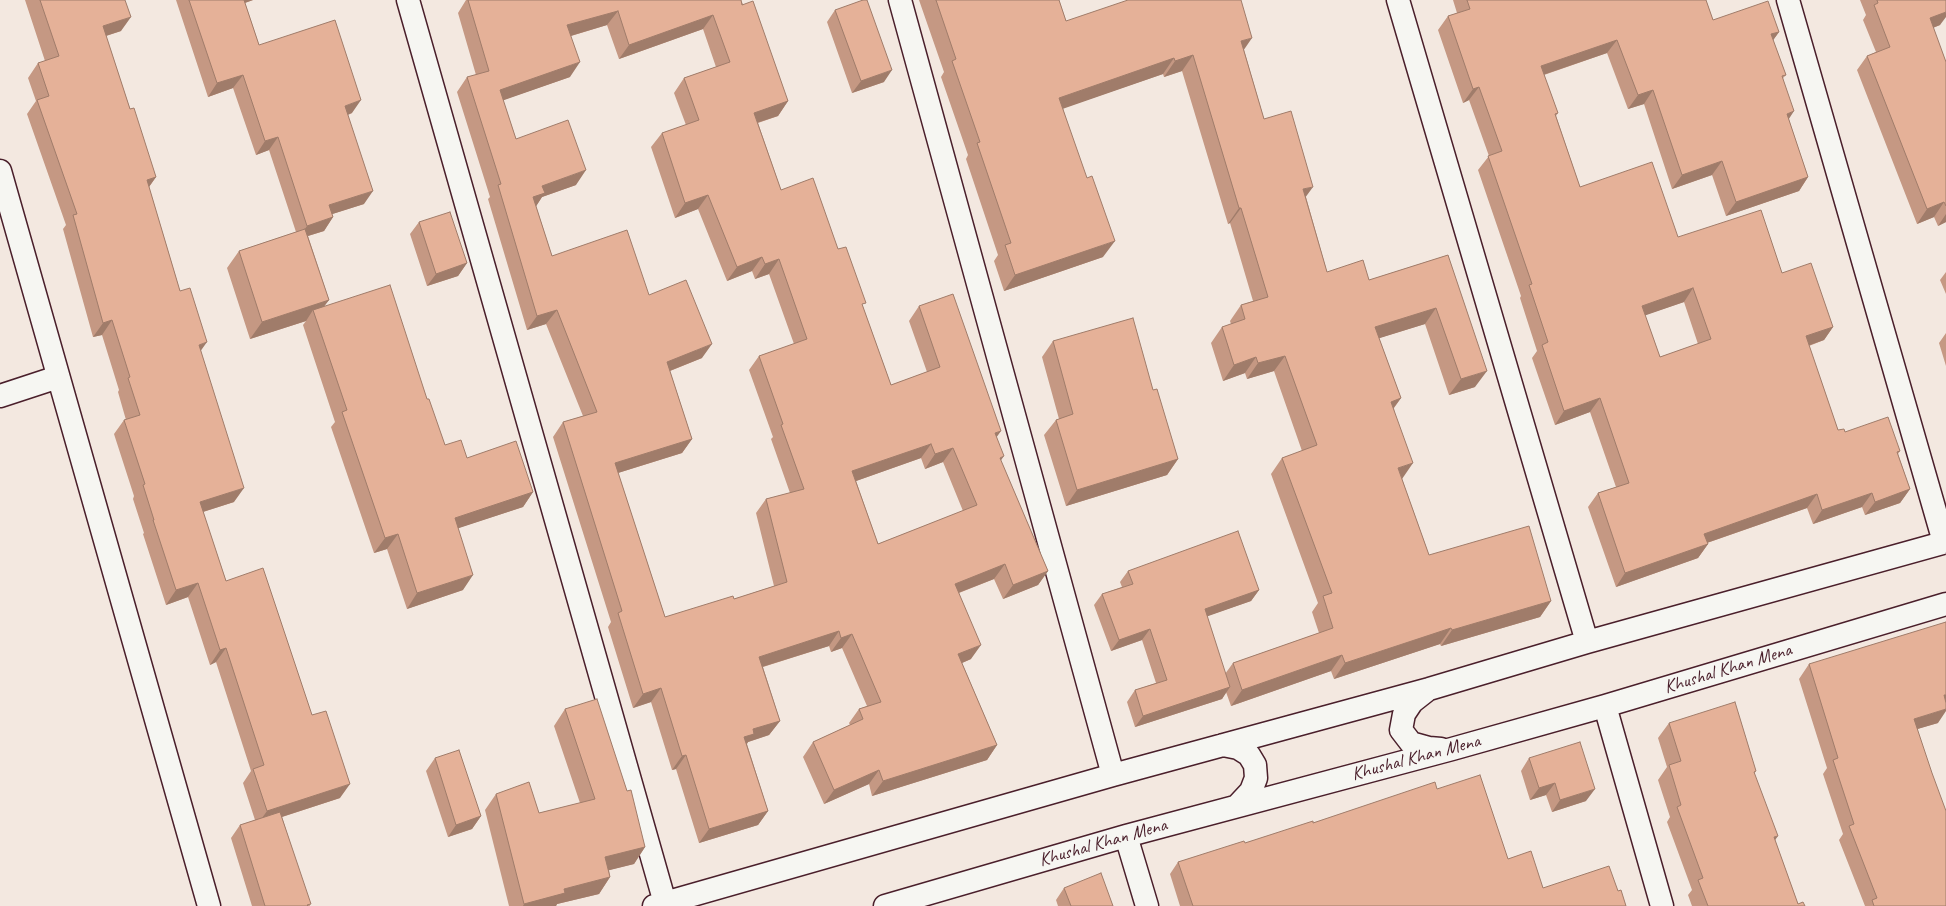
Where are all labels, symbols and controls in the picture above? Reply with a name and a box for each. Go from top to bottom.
street label: Khushal Khan Mena [1662,639,1794,699]
street label: Khushal Khan Mena [1349,730,1483,786]
street label: Khushal Khan Mena [1036,814,1170,872]

